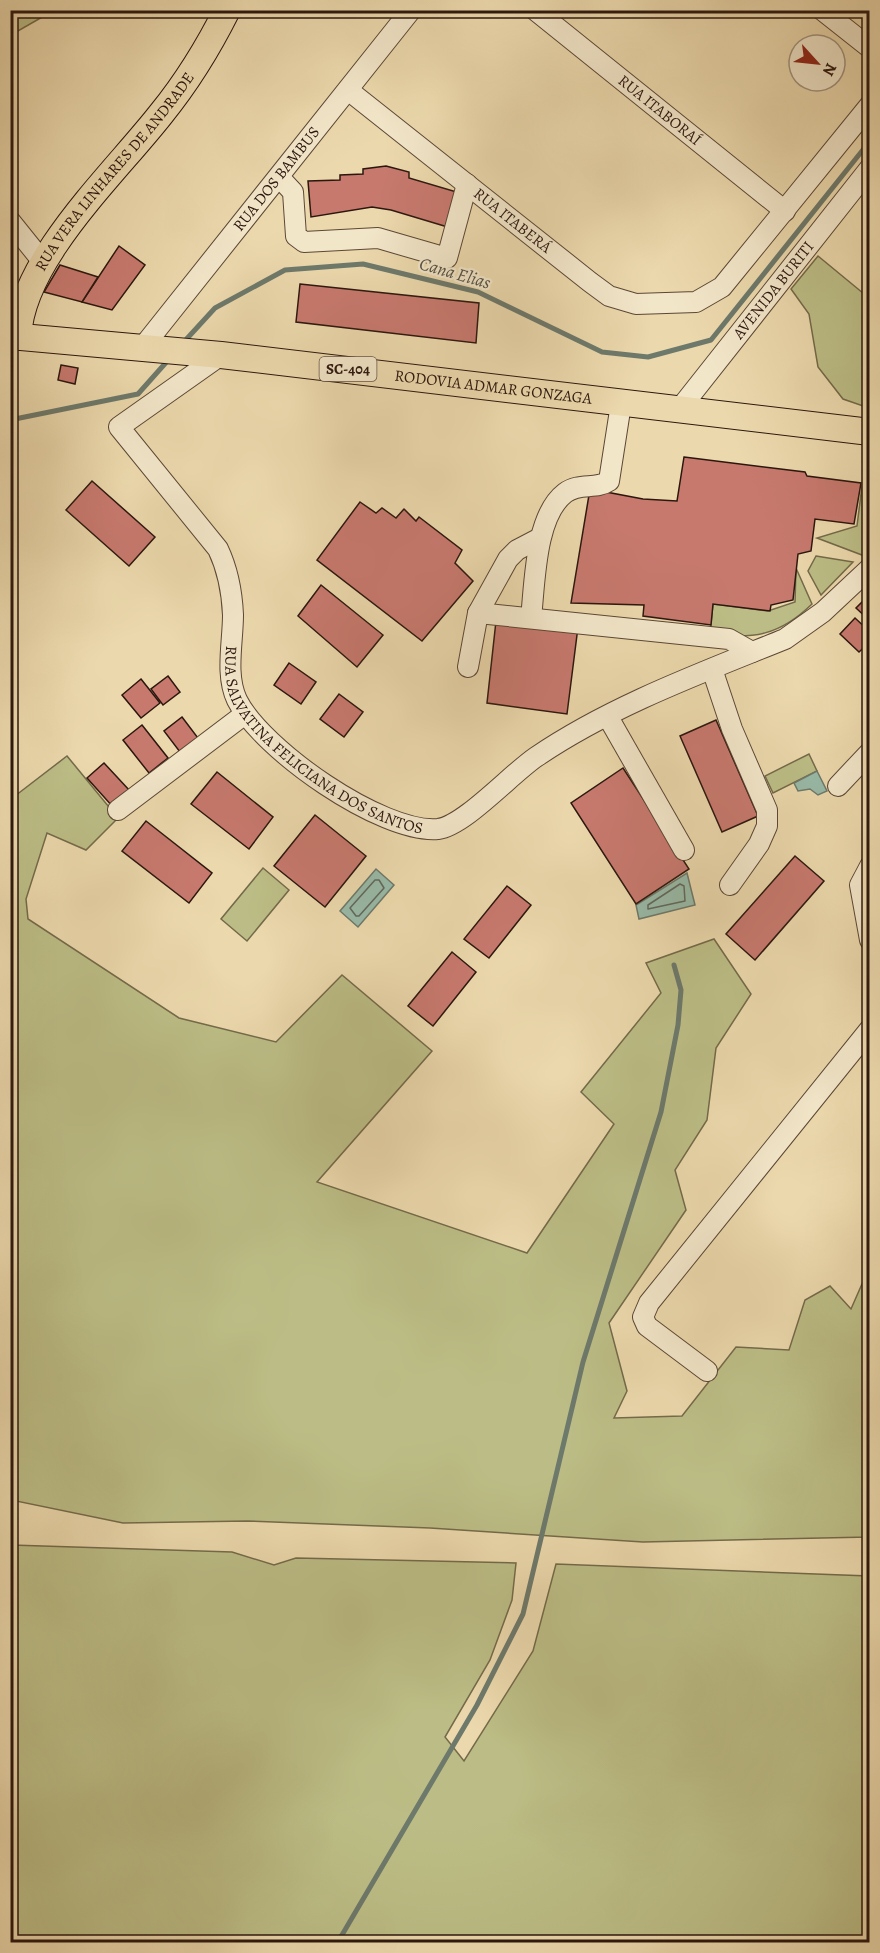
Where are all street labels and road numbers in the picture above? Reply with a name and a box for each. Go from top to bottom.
street label: RUA VERA LINHARES DE ANDRADE [30,68,199,275]
street label: RUA ITABORAÍ [613,70,706,151]
street label: RUA DOS BAMBUS [228,122,325,236]
street label: RUA ITABERÁ [469,183,557,259]
street label: AVENIDA BURITI [727,237,819,344]
road number: SC-404 [320,357,376,381]
street label: RODOVIA ADMAR GONZAGA [393,365,594,410]
street label: RUA SALVATINA FELICIANA DOS SANTOS [219,645,425,839]

